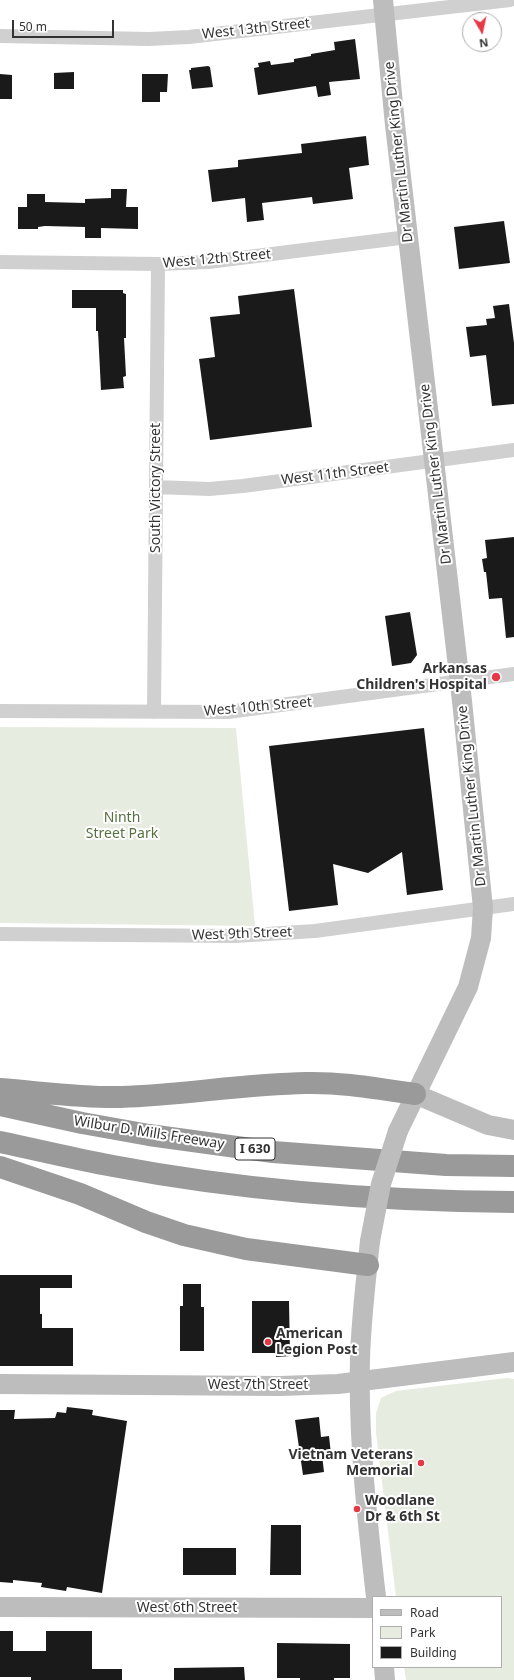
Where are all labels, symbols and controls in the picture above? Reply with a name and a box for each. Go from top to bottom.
scale bar [14,12,116,38]
north arrow [462,12,502,52]
street label: West 13th Street [201,15,311,43]
text: 50 m [19,18,47,35]
text: N [478,35,489,51]
street label: Dr Martin Luther King Drive [381,61,417,243]
street label: West 12th Street [162,246,272,272]
street label: Dr Martin Luther King Drive [417,383,455,565]
street label: South Victory Street [148,423,164,553]
street label: West 11th Street [280,459,390,489]
place label: Arkansas Children's Hospital [356,661,487,694]
marker: Arkansas Children's Hospital [490,671,502,683]
street label: West 10th Street [203,694,313,720]
street label: Dr Martin Luther King Drive [454,705,490,887]
park label: Ninth Street Park [86,810,158,842]
street label: West 9th Street [191,924,293,944]
street label: Wilbur D. Mills Freeway [73,1113,225,1153]
road number: I 630 [235,1138,275,1160]
place label: American Legion Post [276,1326,357,1358]
marker: American Legion Post [263,1337,273,1347]
street label: West 7th Street [208,1377,308,1393]
place label: Vietnam Veterans Memorial [288,1447,413,1480]
marker: Vietnam Veterans Memorial [416,1458,426,1468]
place label: Woodlane Dr & 6th St [365,1493,440,1526]
marker: Woodlane Dr & 6th St [352,1504,362,1514]
legend [372,1596,502,1668]
street label: West 6th Street [137,1600,237,1616]
text: Road [410,1604,439,1621]
text: Park [410,1624,435,1641]
text: Building [410,1644,457,1661]

